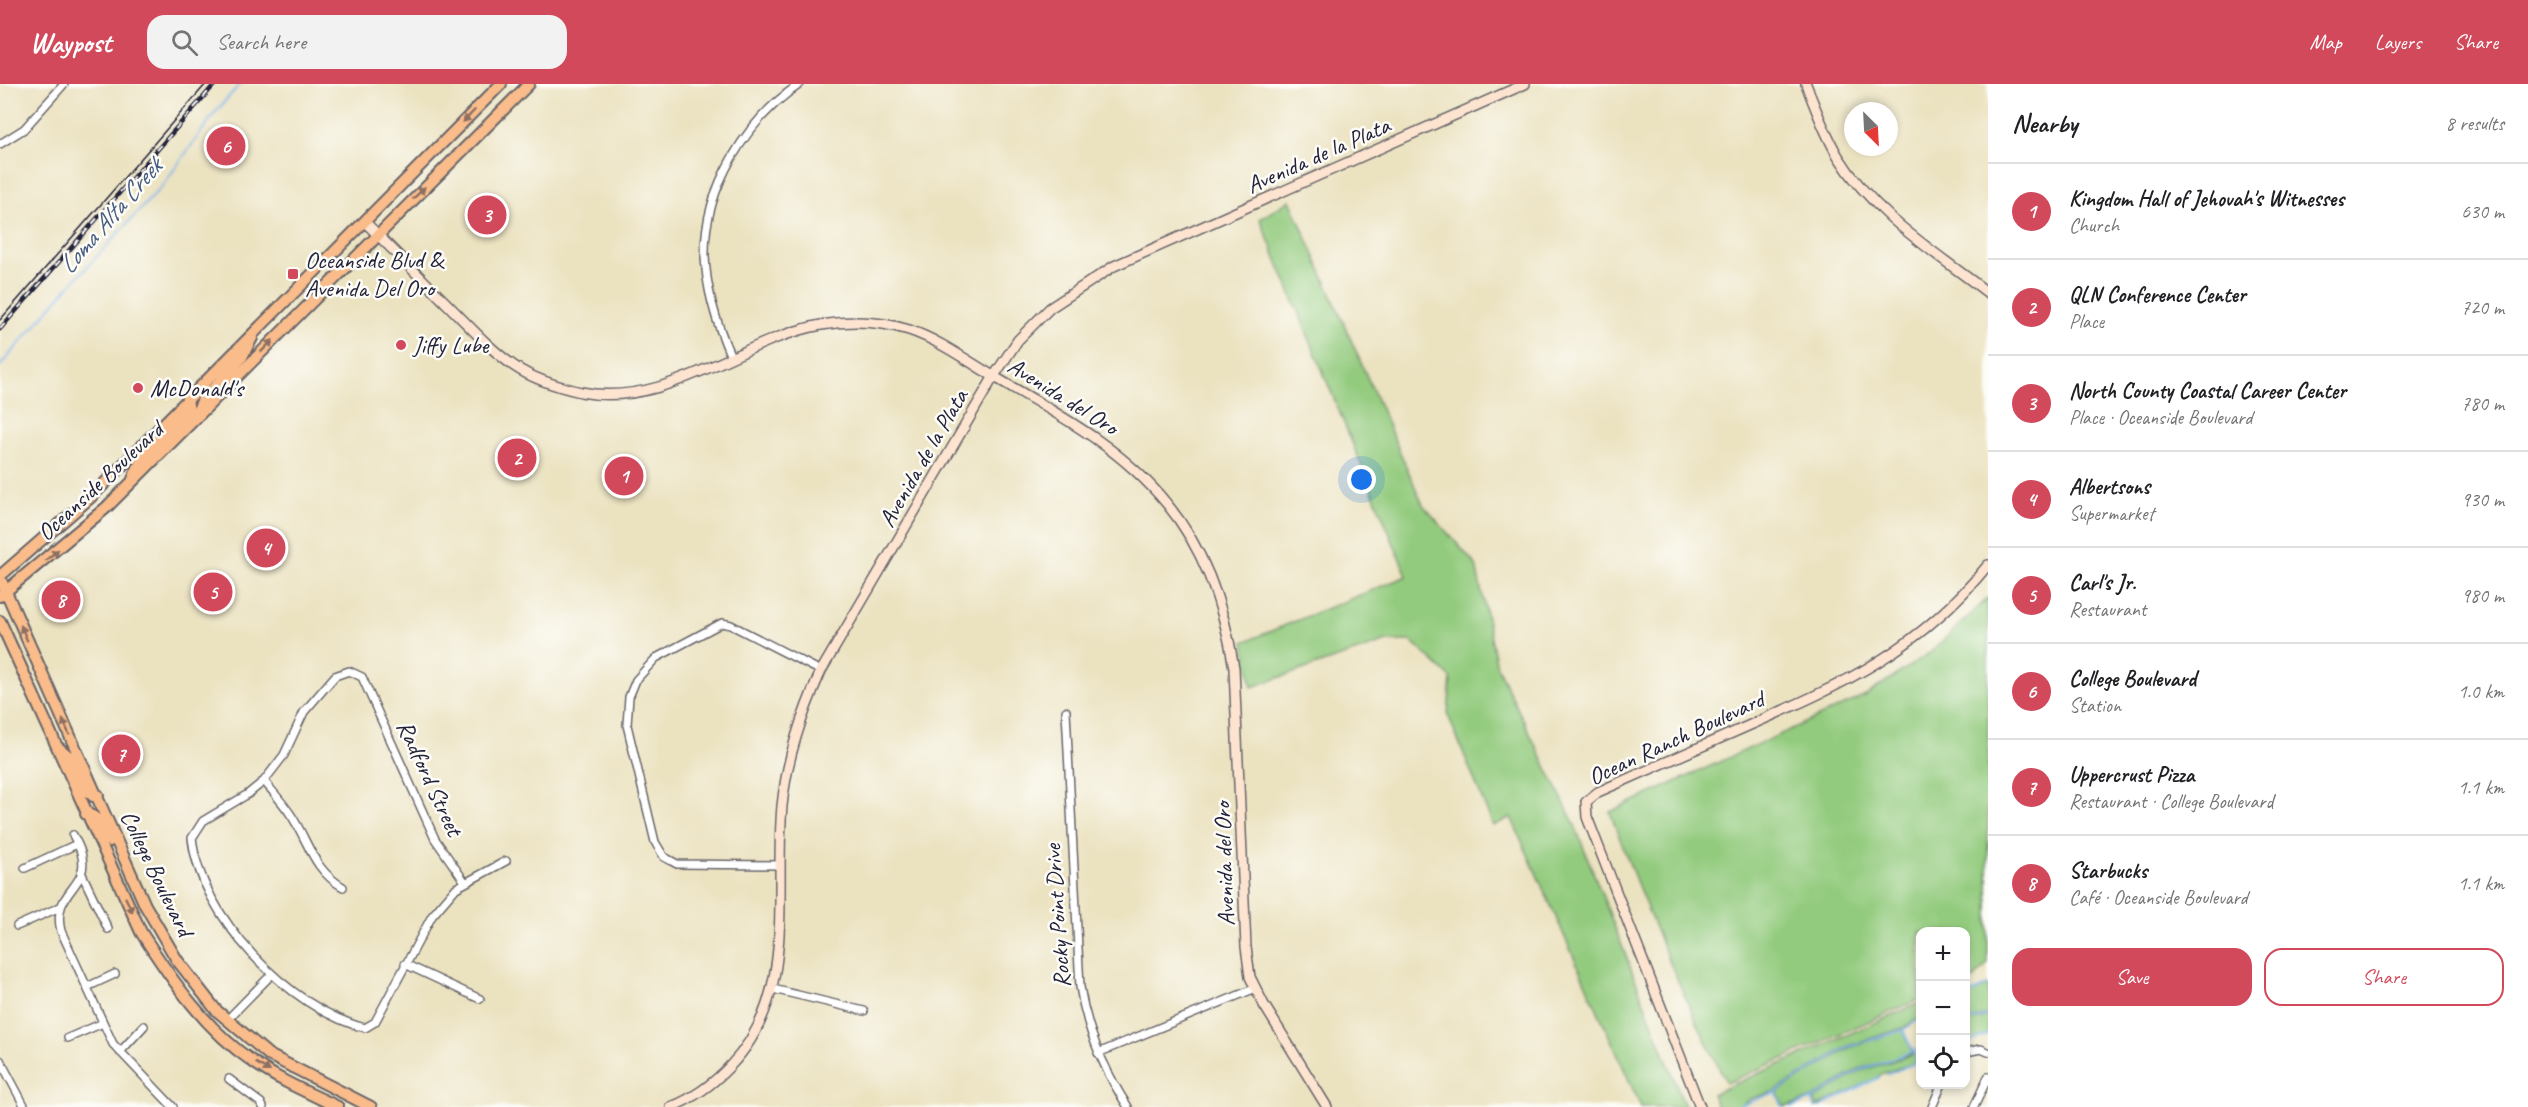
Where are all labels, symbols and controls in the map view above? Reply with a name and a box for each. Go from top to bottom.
search box [147,15,567,69]
text: Waypost [30,25,111,60]
icon: search [168,26,201,59]
text: Search here [216,28,306,56]
text: Map [2309,29,2342,55]
text: Layers [2375,29,2421,55]
text: Share [2454,29,2498,55]
north arrow [1844,102,1898,156]
text: Nearby [2012,107,2077,140]
one-way arrow [462,109,476,124]
street label: Avenida de la Plata [1242,109,1396,200]
text: 8 results [2445,111,2504,136]
pin: 6 [206,124,246,168]
water label: Loma Alta Creek [51,148,172,281]
text: Kingdom Hall of Jehovah's Witnesses [2069,185,2344,213]
one-way arrow [412,187,426,201]
pin: 3 [468,192,506,238]
text: 1 [2027,199,2036,224]
text: 630 m [2461,199,2504,224]
text: Church [2069,213,2119,238]
place label: Oceanside Blvd & Avenida Del Oro [305,245,445,303]
marker: Oceanside Blvd & Avenida Del Oro [286,267,300,281]
text: QLN Conference Center [2069,281,2246,309]
text: 2 [2027,295,2036,320]
text: 720 m [2461,295,2504,320]
text: Place [2069,309,2104,334]
place label: Jiffy Lube [412,330,491,360]
marker: Jiffy Lube [394,338,408,352]
one-way arrow [259,339,273,353]
street label: Avenida del Oro [1002,350,1126,443]
place label: McDonald's [150,373,246,403]
text: North County Coastal Career Center [2069,377,2346,405]
marker: McDonald's [131,381,145,395]
street label: Avenida de la Plata [871,382,975,532]
text: 3 [2027,391,2036,416]
text: 780 m [2461,391,2504,416]
text: Place · Oceanside Boulevard [2069,405,2252,430]
street label: Oceanside Boulevard [31,412,172,547]
pin: 2 [498,436,536,481]
pin: 1 [604,454,644,498]
your location [1347,465,1376,494]
text: Albertsons [2069,473,2150,501]
text: 4 [2027,487,2036,512]
text: 930 m [2461,487,2504,512]
text: Supermarket [2069,501,2154,526]
pin: 4 [246,526,286,570]
one-way arrow [44,549,59,562]
text: Carl's Jr. [2069,569,2136,597]
pin: 5 [194,570,232,614]
pin: 8 [42,578,80,622]
text: 5 [2027,583,2036,608]
text: 980 m [2461,583,2504,608]
text: Restaurant [2069,597,2146,622]
one-way arrow [20,624,29,641]
text: College Boulevard [2069,665,2196,693]
text: 6 [2027,679,2036,704]
text: 1.0 km [2458,679,2504,704]
street label: Ocean Ranch Boulevard [1583,683,1772,792]
text: Station [2069,693,2121,718]
street label: Radford Street [390,716,471,842]
one-way arrow [61,717,71,735]
pin: 7 [102,732,140,776]
text: Uppercrust Pizza [2069,761,2194,789]
text: 7 [2027,775,2036,800]
text: 1.1 km [2458,775,2504,800]
text: Restaurant · College Boulevard [2069,789,2273,814]
street label: Avenida del Oro [1207,799,1241,927]
street label: College Boulevard [114,805,202,944]
street label: Rocky Point Drive [1037,841,1077,989]
text: Starbucks [2069,857,2147,885]
text: 8 [2027,871,2036,896]
text: 1.1 km [2458,871,2504,896]
text: Café · Oceanside Boulevard [2069,885,2248,910]
one-way arrow [124,896,134,914]
map controls [1916,927,1970,1089]
button: + [1916,927,1970,981]
button: Save [2012,948,2252,1006]
button: Share [2264,948,2504,1006]
button: − [1916,981,1970,1035]
button: locate [1916,1035,1970,1089]
one-way arrow [255,1062,271,1073]

